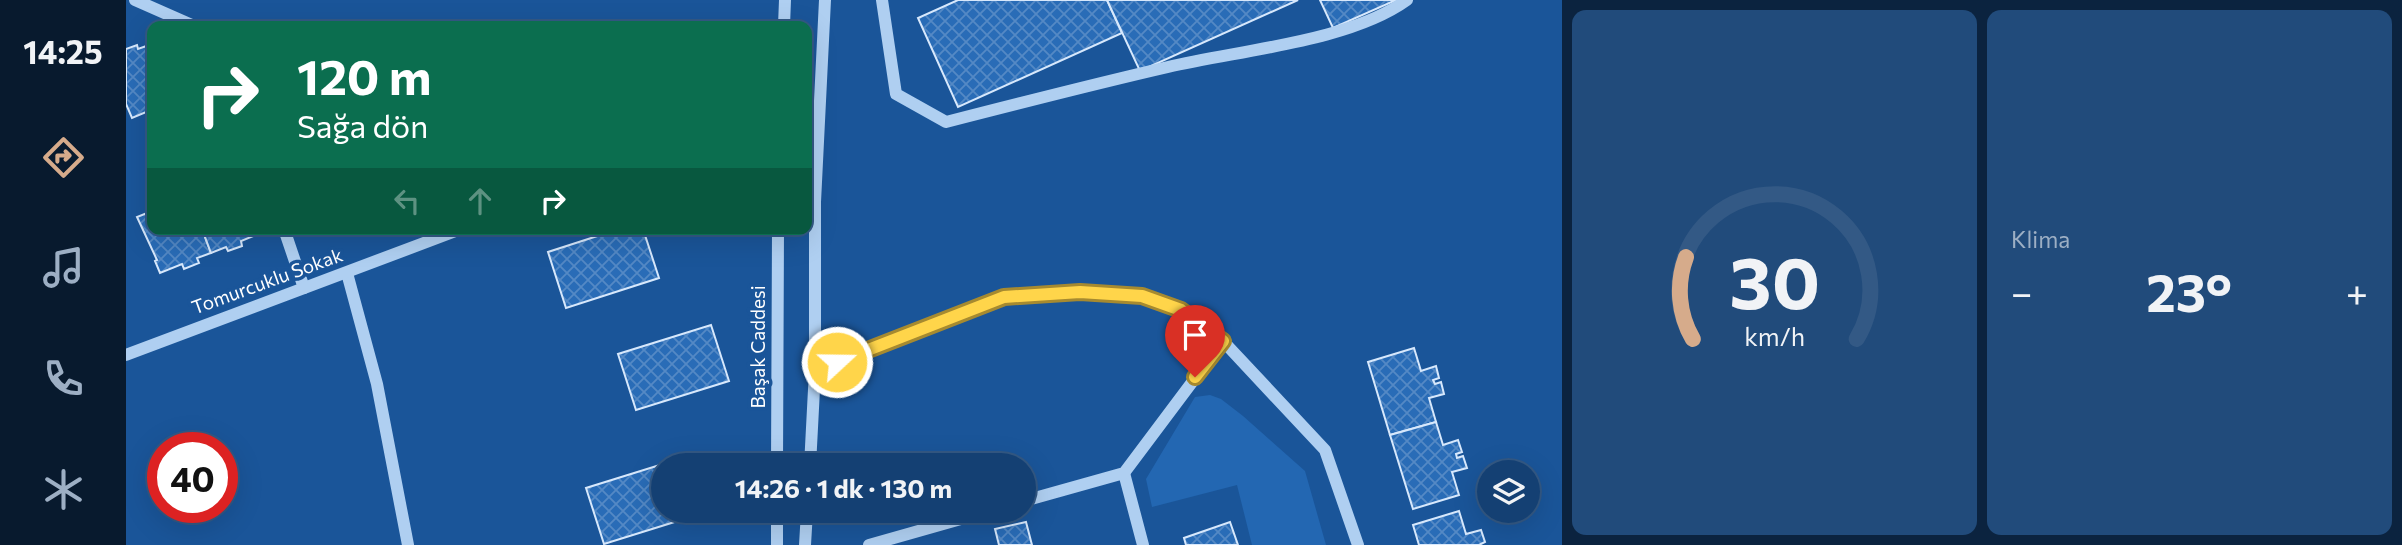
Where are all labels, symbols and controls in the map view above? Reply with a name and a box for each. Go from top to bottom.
text: 14:25 [23,31,103,71]
text: 120 m [297,45,431,105]
icon: right [182,49,273,140]
text: Sağa dön [297,105,428,145]
icon: directions [39,133,88,182]
icon: left [388,182,426,220]
icon: ahead [461,182,499,220]
icon: right [534,182,572,220]
text: Klima [2011,225,2070,253]
text: 30 [1729,235,1820,324]
icon: music [39,243,88,292]
street label: Tomurcuklu Sokak [188,243,345,319]
text: 23° [2146,259,2232,323]
text: − [2011,268,2033,315]
text: + [2346,268,2368,315]
street label: Başak Caddesi [746,285,769,409]
pin [1165,305,1225,377]
icon: arrive [1176,316,1214,354]
text: km/h [1744,320,1805,350]
position arrow [800,325,874,399]
icon: phone [39,354,88,403]
speed limit sign: 40 [147,432,238,523]
map controls [1477,460,1540,523]
button: layers [1477,460,1540,523]
icon: climate [39,465,88,514]
text: 14:26 · 1 dk · 130 m [735,472,952,503]

